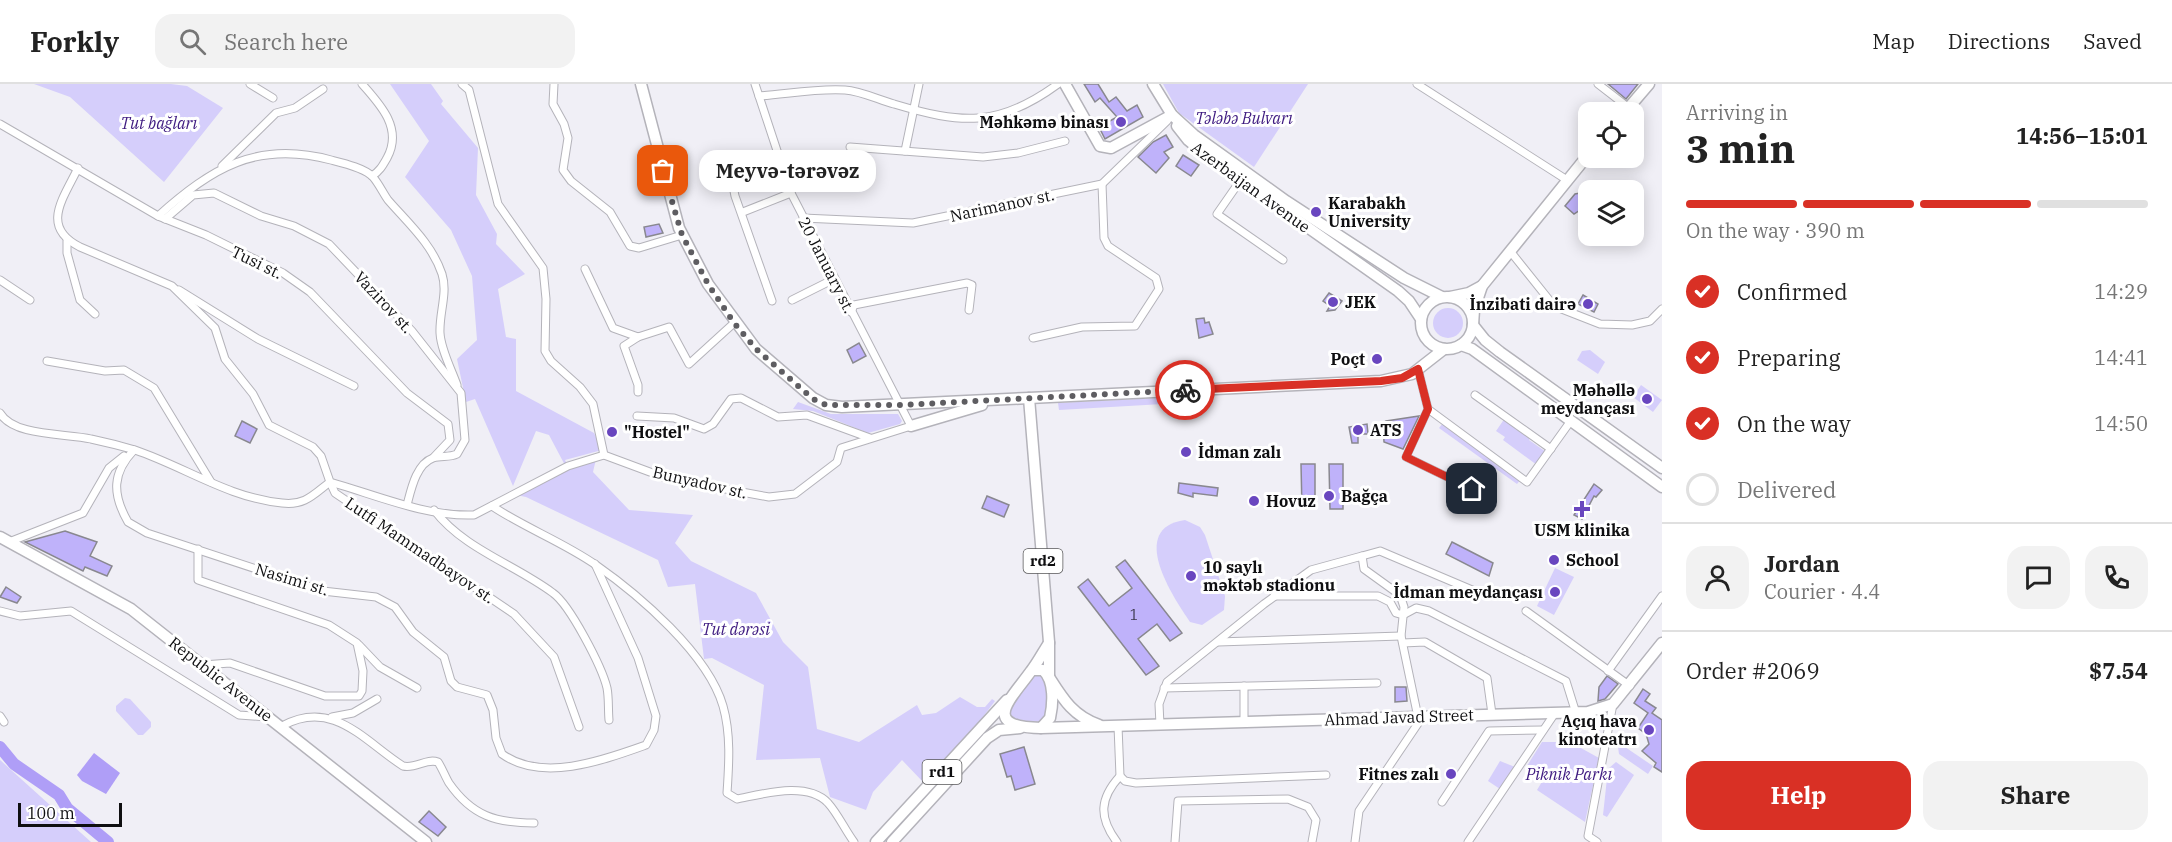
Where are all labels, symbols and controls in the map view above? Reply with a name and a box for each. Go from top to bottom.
search box [155,14,575,68]
text: Forkly [30,23,119,60]
icon: search [176,25,209,58]
text: Search here [224,27,348,56]
text: Map [1872,27,1915,55]
text: Directions [1948,27,2050,55]
text: Saved [2083,27,2142,55]
text: Arriving in [1686,99,1788,126]
map controls [1578,102,1644,246]
button: locate [1578,102,1644,168]
park label: Tələbə Bulvarı [1195,108,1293,128]
place label: Məhkəmə binası [980,112,1109,132]
park label: Tut bağları [121,113,198,133]
marker: Məhkəmə binası [1114,115,1128,129]
text: 14:56–15:01 [2016,121,2148,150]
text: 3 min [1686,123,1795,174]
street label: Azerbaijan Avenue [1188,137,1314,237]
pin [637,145,688,196]
callout: Meyvə-tərəvəz [699,150,876,192]
icon: bag [646,154,679,187]
text: Meyvə-tərəvəz [716,157,859,184]
button: layers [1578,180,1644,246]
street label: Narimanov st. [948,184,1056,226]
place label: Karabakh University [1328,193,1412,231]
marker: Karabakh University [1309,205,1323,219]
street label: 20 January st. [794,214,860,316]
text: On the way · 390 m [1686,217,1865,244]
street label: Tusi st. [228,241,286,283]
street label: Vazirov st. [350,267,418,337]
icon: check [1686,275,1719,308]
text: Confirmed [1737,277,1848,306]
text: 14:29 [2094,278,2148,305]
place label: JEK [1345,292,1377,312]
place label: İnzibati dairə [1470,294,1576,314]
marker: JEK [1326,295,1340,309]
marker: İnzibati dairə [1581,297,1595,311]
icon: check [1686,341,1719,374]
text: Preparing [1737,343,1841,372]
text: 14:41 [2094,344,2148,371]
place label: Poçt [1331,349,1365,369]
marker: Poçt [1370,352,1384,366]
courier [1155,360,1215,420]
icon: bike [1169,374,1202,407]
place label: Məhəllə meydançası [1541,380,1635,418]
marker: Məhəllə meydançası [1640,392,1654,406]
icon: check [1686,407,1719,440]
text: On the way [1737,409,1851,438]
text: 14:50 [2094,410,2148,437]
place label: ATS [1370,420,1402,440]
place label: "Hostel" [624,422,690,442]
marker: ATS [1351,423,1365,437]
marker: "Hostel" [605,425,619,439]
place label: İdman zalı [1198,442,1281,462]
marker: İdman zalı [1179,445,1193,459]
street label: Bunyadov st. [651,461,749,503]
pin [1446,463,1497,514]
icon: home [1455,472,1488,505]
text: Delivered [1737,475,1836,504]
place label: Bağça [1341,486,1388,506]
marker: Bağça [1322,489,1336,503]
place label: Hovuz [1266,491,1316,511]
street label: Lutfi Mammadbayov st. [341,493,499,607]
marker: Hovuz [1247,494,1261,508]
marker: USM klinika [1573,500,1591,518]
place label: USM klinika [1534,520,1630,540]
button: person [1686,546,1749,609]
button: chat [2007,546,2070,609]
button: phone [2085,546,2148,609]
road number: rd2 [1024,549,1062,573]
text: Jordan [1764,549,1840,578]
place label: School [1566,550,1619,570]
marker: School [1547,553,1561,567]
place label: 10 saylı məktəb stadionu [1203,557,1335,595]
street label: Nasimi st. [253,558,331,600]
marker: 10 saylı məktəb stadionu [1184,569,1198,583]
text: Courier · 4.4 [1764,578,1880,605]
place label: İdman meydançası [1393,582,1543,602]
marker: İdman meydançası [1548,585,1562,599]
house number: 1 [1130,606,1138,624]
park label: Tut dərəsi [702,619,770,639]
street label: Republic Avenue [165,632,277,726]
text: Order #2069 [1686,656,1820,685]
text: $7.54 [2089,656,2148,685]
street label: Ahmad Javad Street [1324,704,1474,730]
place label: Açıq hava kinoteatrı [1558,711,1637,749]
marker: Açıq hava kinoteatrı [1642,723,1656,737]
road number: rd1 [922,760,962,784]
button: Help [1686,761,1911,830]
button: Share [1923,761,2148,830]
place label: Fitnes zalı [1358,764,1439,784]
park label: Piknik Parkı [1525,764,1613,784]
marker: Fitnes zalı [1444,767,1458,781]
scale bar [18,800,122,828]
text: 100 m [27,803,75,823]

